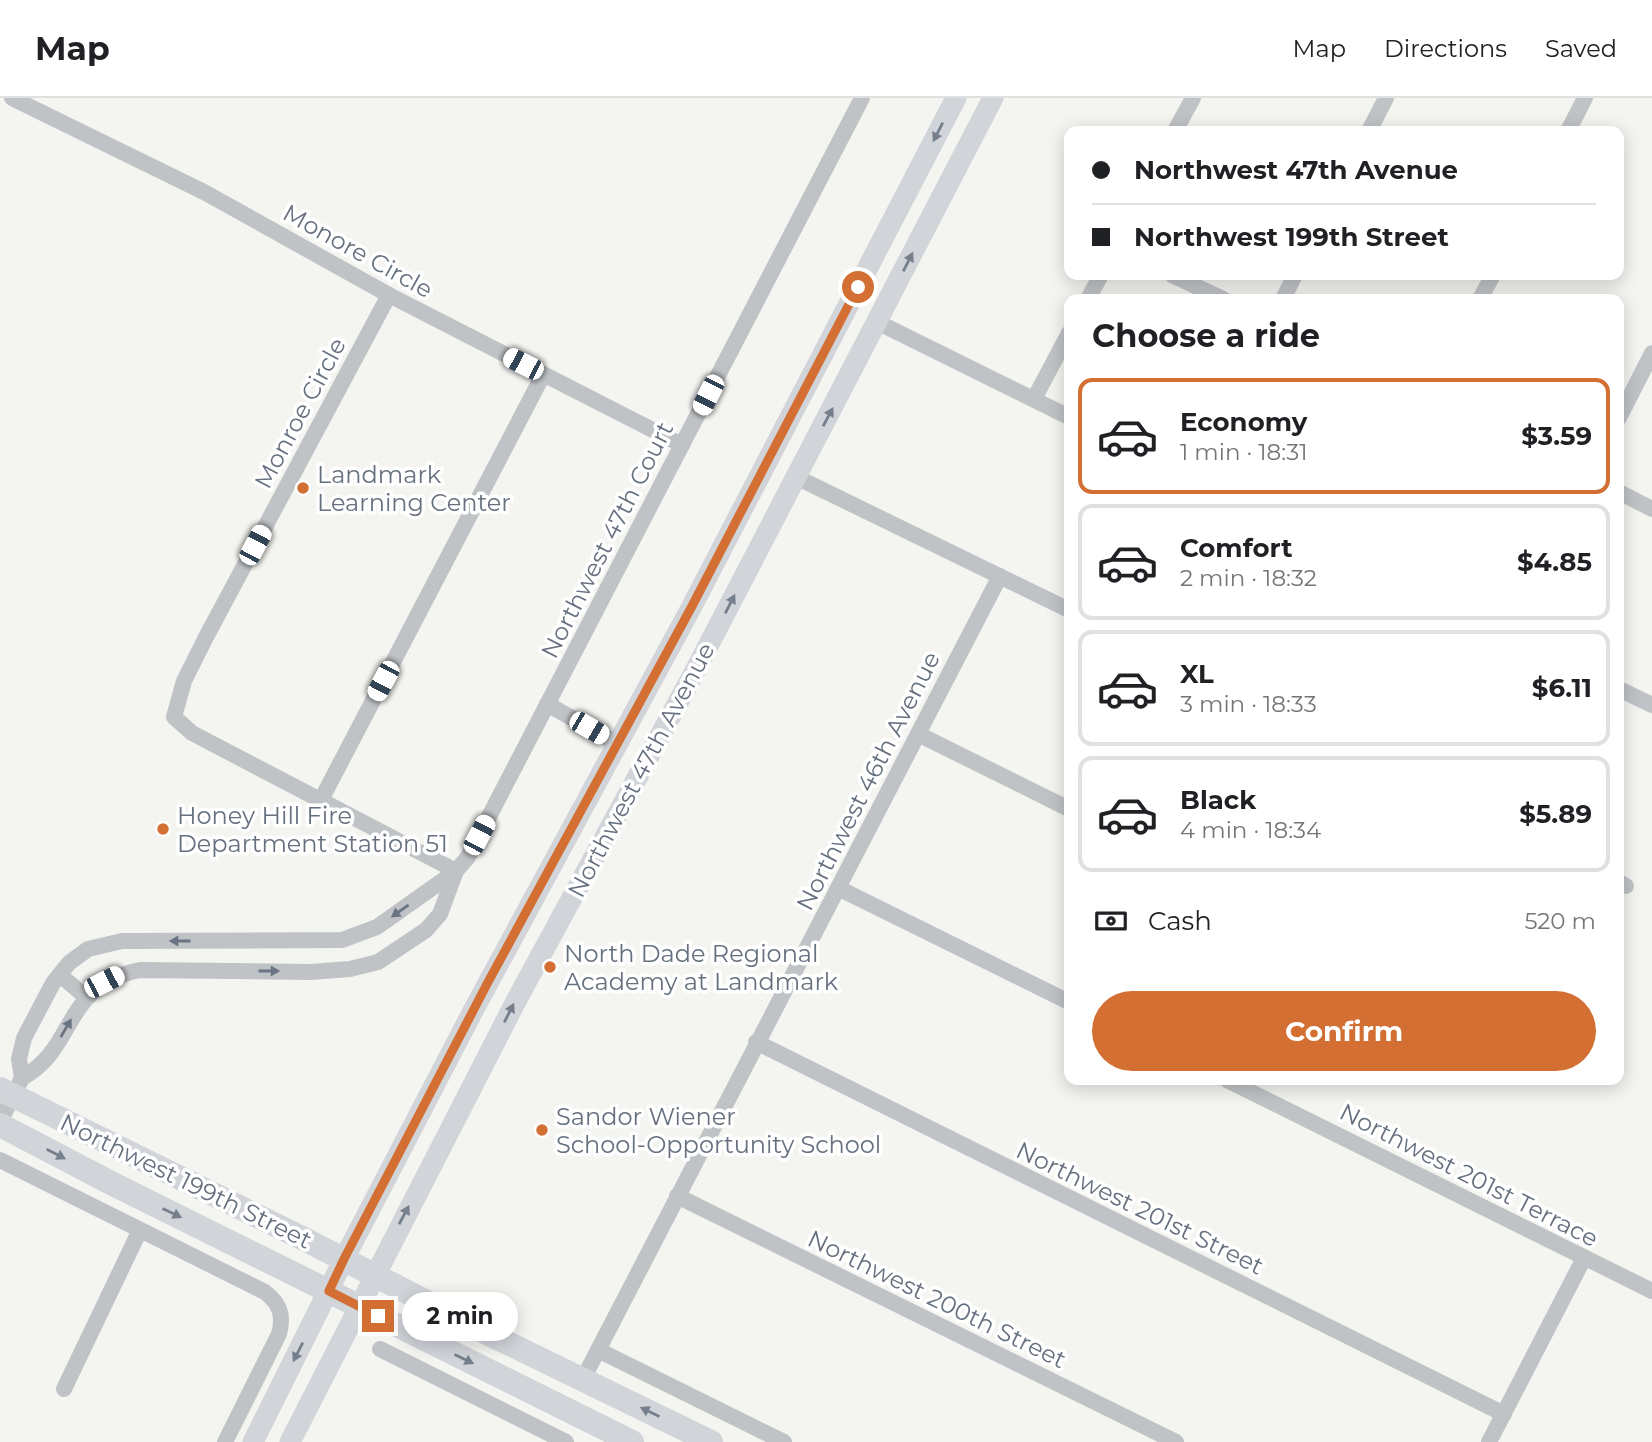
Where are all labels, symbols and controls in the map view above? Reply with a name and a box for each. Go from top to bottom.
text: Map [35,28,110,68]
text: Map [1293,34,1346,63]
text: Directions [1384,34,1507,63]
text: Saved [1545,34,1617,63]
one-way arrow [932,122,943,142]
text: Northwest 47th Avenue [1134,154,1458,186]
street label: Monore Circle [278,198,438,304]
text: Northwest 199th Street [1134,221,1449,253]
one-way arrow [903,252,914,272]
route start [842,271,874,303]
text: Choose a ride [1092,316,1320,355]
street label: Monroe Circle [248,333,352,493]
car [500,345,547,383]
car [690,372,727,418]
icon: car [1096,405,1159,468]
text: Economy [1180,406,1307,438]
one-way arrow [822,407,833,427]
street label: Northwest 47th Court [535,417,679,663]
text: $3.59 [1521,420,1592,452]
text: 1 min · 18:31 [1180,438,1307,466]
place label: Landmark Learning Center [317,460,511,517]
marker: Landmark Learning Center [295,480,311,496]
car [236,522,275,568]
icon: car [1096,531,1159,594]
text: Comfort [1180,532,1292,564]
text: $4.85 [1517,546,1592,578]
text: 2 min · 18:32 [1180,564,1317,592]
one-way arrow [725,594,736,614]
street label: Northwest 47th Avenue [561,638,721,902]
street label: Northwest 46th Avenue [790,647,946,915]
icon: car [1096,657,1159,720]
car [364,658,403,704]
text: XL [1180,658,1214,690]
text: $6.11 [1532,672,1592,704]
text: 3 min · 18:33 [1180,690,1317,718]
car [566,708,613,748]
icon: car [1096,783,1159,846]
text: Black [1180,784,1256,816]
text: $5.89 [1519,798,1592,830]
place label: Honey Hill Fire Department Station 51 [177,801,448,858]
car [460,812,499,858]
text: 4 min · 18:34 [1180,816,1321,844]
marker: Honey Hill Fire Department Station 51 [155,821,171,837]
icon: cash [1092,902,1130,940]
one-way arrow [391,903,409,917]
text: Cash [1148,905,1212,937]
text: 520 m [1524,907,1596,935]
one-way arrow [169,935,191,947]
place label: North Dade Regional Academy at Landmark [564,939,839,996]
marker: North Dade Regional Academy at Landmark [542,959,558,975]
car [81,963,128,1001]
one-way arrow [258,965,280,977]
button: Confirm [1092,991,1596,1071]
one-way arrow [503,1003,515,1023]
one-way arrow [60,1019,72,1038]
street label: Northwest 201st Terrace [1335,1097,1603,1253]
place label: Sandor Wiener School-Opportunity School [556,1102,881,1159]
street label: Northwest 199th Street [56,1107,317,1255]
marker: Sandor Wiener School-Opportunity School [534,1122,550,1138]
street label: Northwest 201st Street [1012,1135,1269,1281]
one-way arrow [46,1148,66,1159]
one-way arrow [399,1205,410,1225]
one-way arrow [162,1208,182,1219]
street label: Northwest 200th Street [803,1224,1071,1374]
callout: 2 min [402,1292,518,1340]
route end [362,1300,394,1332]
text: 2 min [426,1302,494,1330]
one-way arrow [292,1342,303,1362]
one-way arrow [454,1353,474,1364]
one-way arrow [640,1406,660,1417]

